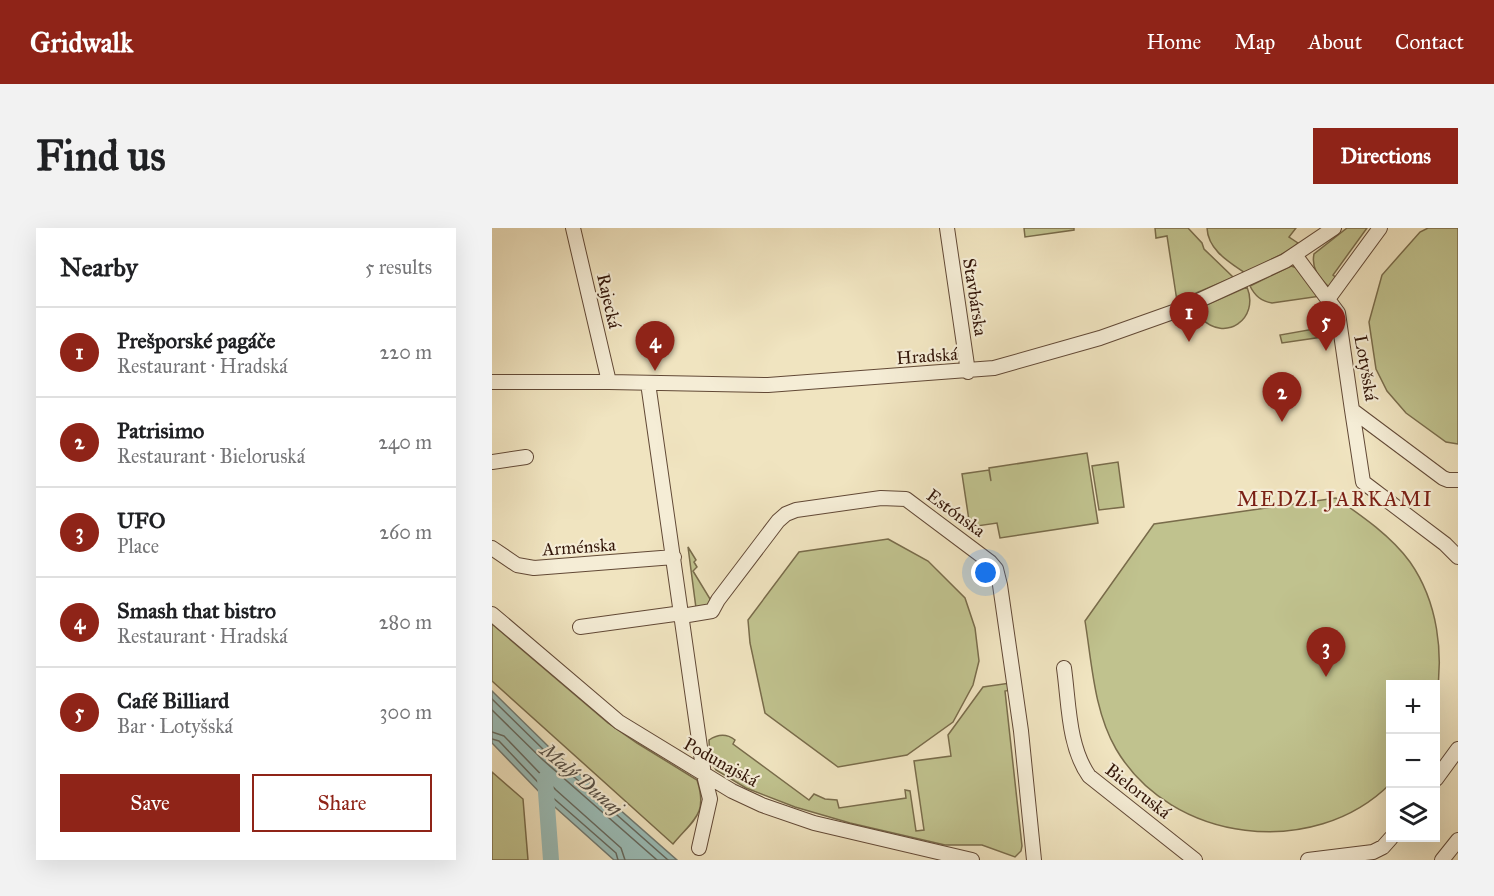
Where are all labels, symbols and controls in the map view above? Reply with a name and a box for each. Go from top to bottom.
text: Gridwalk [30,25,133,60]
text: Home [1146,29,1201,55]
text: Map [1234,29,1275,55]
text: About [1308,29,1362,55]
text: Contact [1395,29,1464,55]
button: Directions [1313,128,1458,184]
text: Find us [36,130,166,182]
text: Nearby [60,251,138,283]
text: 5 results [365,255,432,279]
street label: Stavbárska [958,257,992,338]
street label: Rajecká [592,271,626,331]
pin: 1 [1170,292,1208,342]
pin: 5 [1306,302,1346,351]
pin: 4 [636,322,674,371]
text: Prešporské pagáče [117,327,275,354]
street label: Lotyšská [1349,333,1383,403]
text: 1 [76,340,83,364]
text: 220 m [380,340,432,364]
street label: Hradská [896,343,959,369]
text: Restaurant · Hradská [117,354,288,378]
pin: 2 [1262,372,1302,422]
text: Patrisimo [117,417,204,444]
text: 2 [75,430,84,454]
text: 240 m [378,430,432,454]
text: Restaurant · Bieloruská [117,444,305,468]
street label: Estónska [922,484,990,542]
district label: MEDZI JARKAMI [1237,486,1433,512]
text: UFO [117,507,166,534]
text: 3 [76,520,84,544]
text: 260 m [379,520,432,544]
street label: Arménska [540,533,617,561]
text: Place [117,534,159,558]
your location [971,558,1000,587]
text: Smash that bistro [117,597,276,624]
text: 4 [74,610,85,634]
text: 280 m [379,610,432,634]
text: Restaurant · Hradská [117,624,288,648]
pin: 3 [1306,628,1346,677]
map controls [1386,680,1440,842]
button: + [1386,680,1440,734]
text: Café Billiard [117,687,229,714]
text: 5 [75,700,84,724]
text: 300 m [380,700,432,724]
text: Bar · Lotyšská [117,714,233,738]
street label: Podunajská [680,733,762,792]
button: − [1386,734,1440,788]
water label: Malý Dunaj [535,737,629,821]
street label: Bieloruská [1101,759,1175,824]
button: Save [60,774,240,832]
button: Share [252,774,432,832]
button: layers [1386,788,1440,842]

